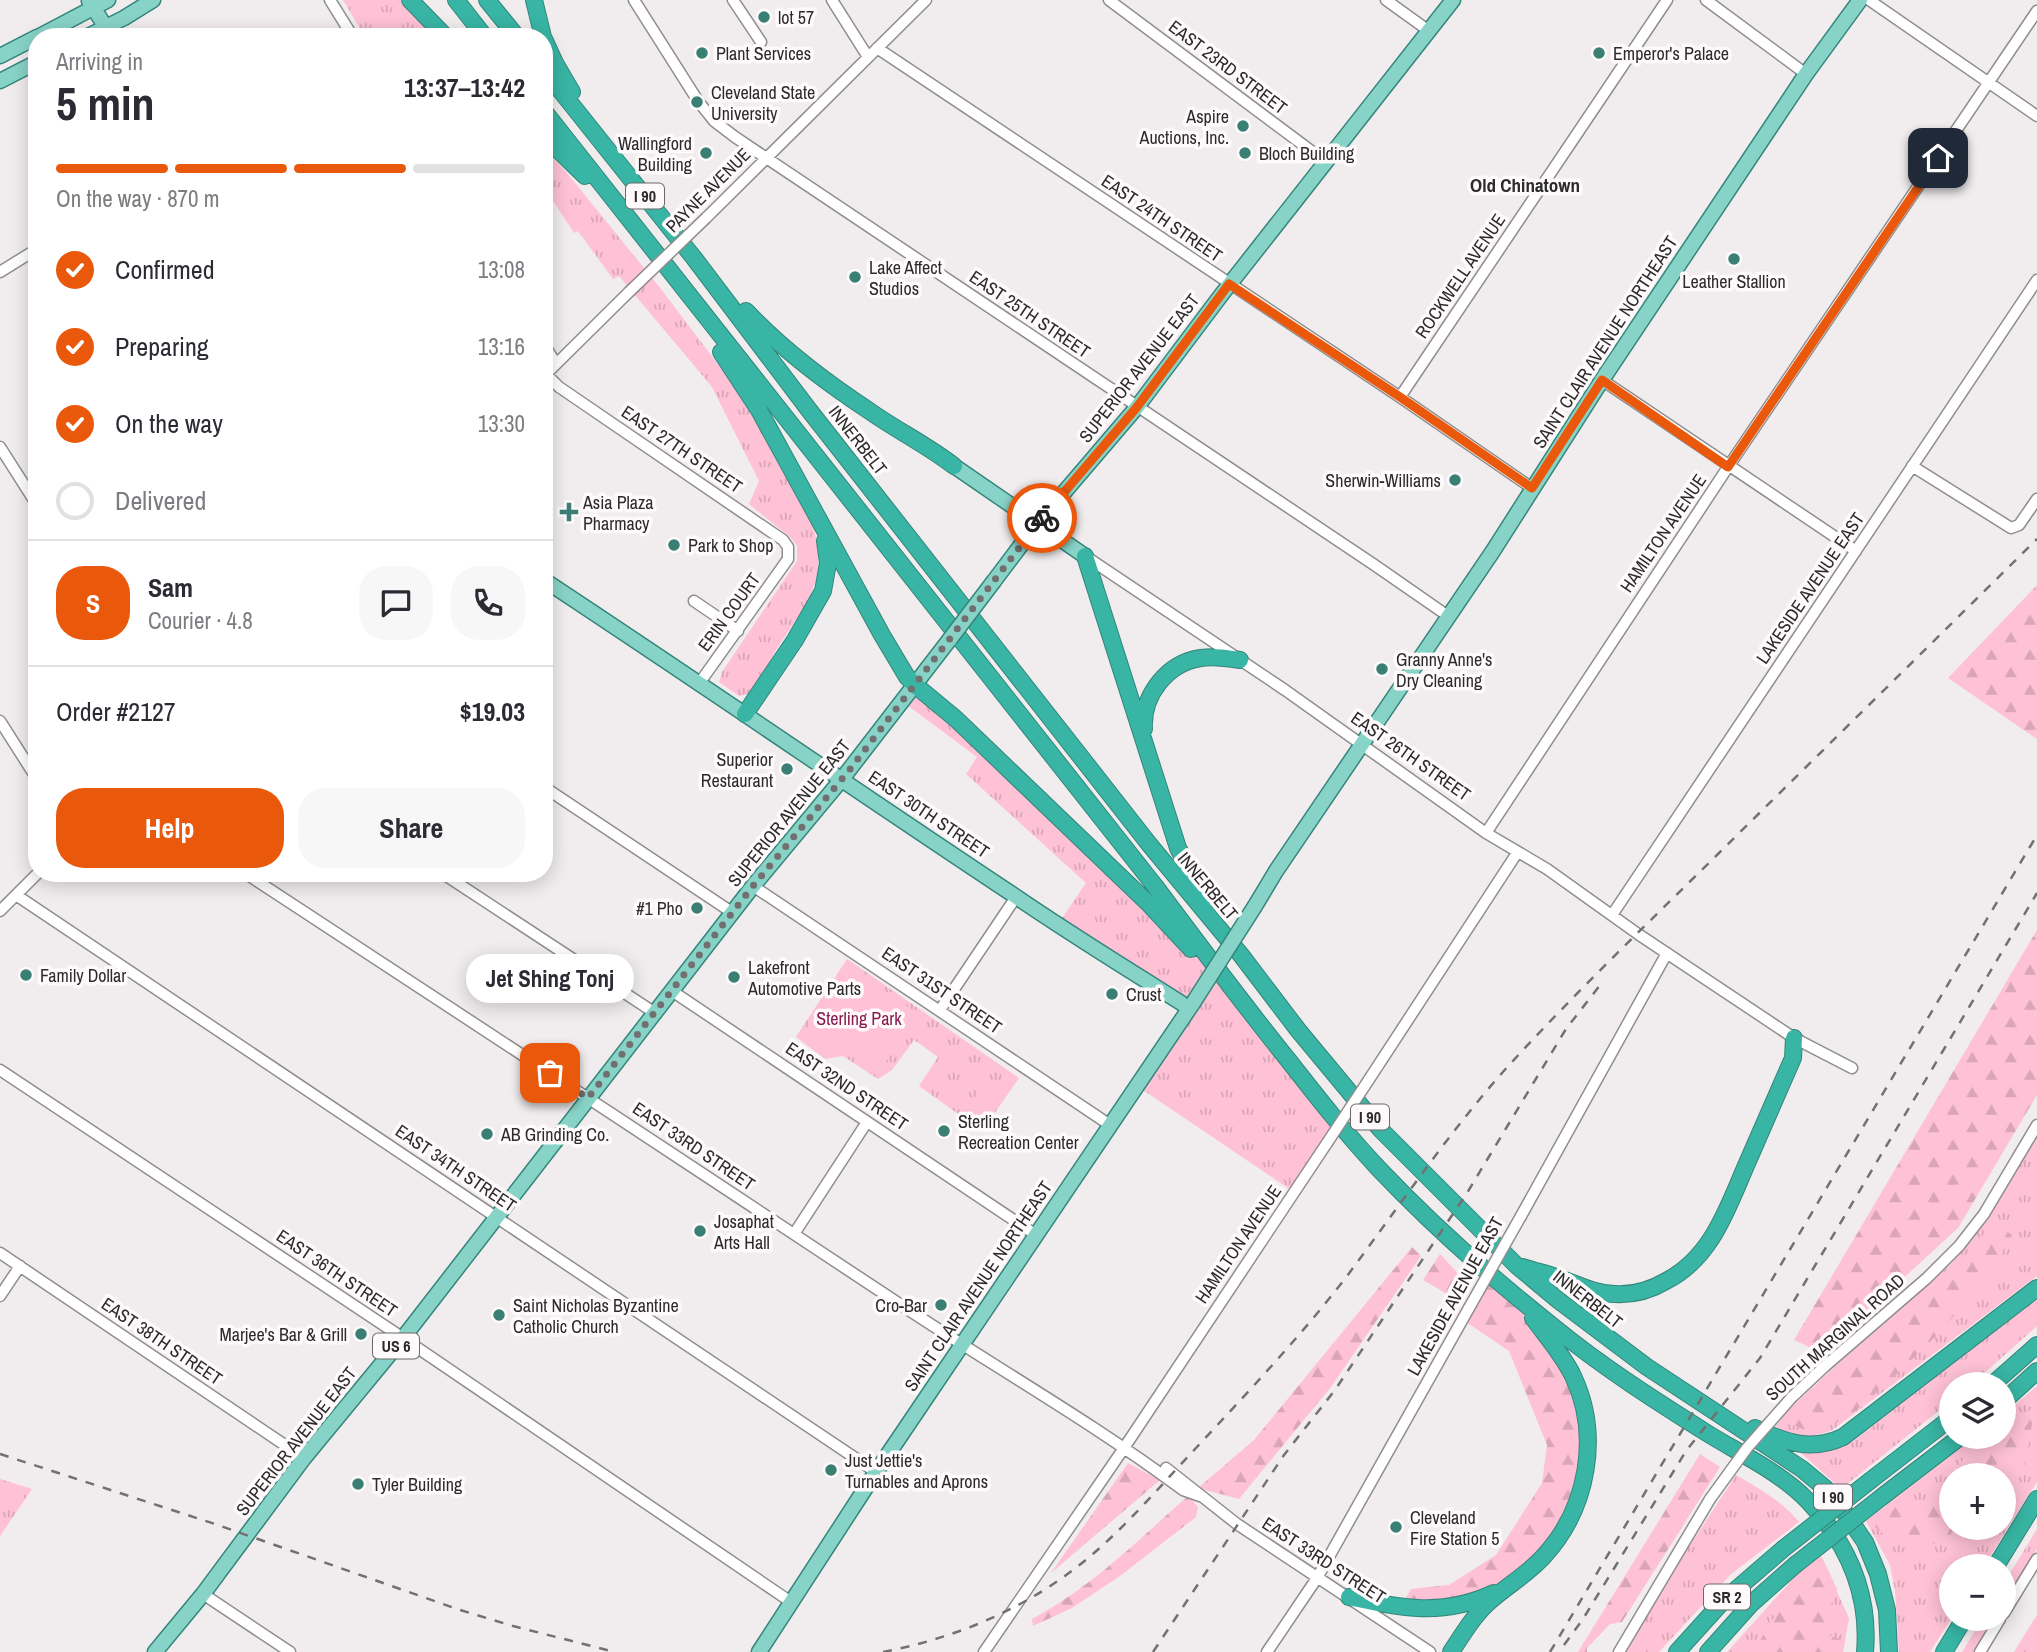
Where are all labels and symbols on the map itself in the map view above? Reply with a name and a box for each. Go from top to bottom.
place label: lot 57 [778,5,814,30]
marker: lot 57 [756,9,772,25]
street label: EAST 23RD STREET [1164,14,1292,120]
place label: Plant Services [716,41,811,66]
place label: Emperor's Palace [1613,41,1729,66]
marker: Plant Services [694,45,710,61]
marker: Emperor's Palace [1591,45,1607,61]
place label: Cleveland State University [711,80,815,126]
marker: Cleveland State University [689,94,705,110]
place label: Aspire Auctions, Inc. [1139,104,1229,150]
marker: Aspire Auctions, Inc. [1235,118,1251,134]
pin [1908,128,1968,188]
place label: Wallingford Building [618,131,693,177]
place label: Bloch Building [1259,141,1355,166]
street label: PAYNE AVENUE [660,142,756,238]
marker: Wallingford Building [698,145,714,161]
marker: Bloch Building [1237,145,1253,161]
street label: EAST 24TH STREET [1097,168,1227,268]
district label: Old Chinatown [1470,172,1580,198]
road number: I 90 [626,184,664,208]
street label: ROCKWELL AVENUE [1409,209,1511,343]
street label: SAINT CLAIR AVENUE NORTHEAST [1527,231,1683,453]
marker: Leather Stallion [1726,251,1742,267]
place label: Lake Affect Studios [869,255,942,301]
street label: EAST 25TH STREET [965,264,1095,364]
marker: Lake Affect Studios [847,269,863,285]
place label: Leather Stallion [1682,269,1786,294]
street label: SUPERIOR AVENUE EAST [1073,288,1205,448]
street label: EAST 27TH STREET [617,399,747,499]
street label: INNERBELT [823,400,893,480]
place label: Sherwin-Williams [1325,468,1441,493]
street label: HAMILTON AVENUE [1614,469,1712,597]
marker: Sherwin-Williams [1447,472,1463,488]
courier [1007,483,1077,553]
place label: Asia Plaza Pharmacy [582,490,654,536]
marker: Asia Plaza Pharmacy [561,504,577,520]
street label: LAKESIDE AVENUE EAST [1750,507,1870,669]
place label: Park to Shop [688,533,773,558]
marker: Park to Shop [666,537,682,553]
street label: ERIN COURT [692,568,766,656]
place label: Granny Anne's Dry Cleaning [1396,647,1492,693]
marker: Granny Anne's Dry Cleaning [1374,661,1390,677]
street label: EAST 26TH STREET [1346,705,1476,807]
street label: SUPERIOR AVENUE EAST [722,734,856,892]
place label: Superior Restaurant [701,747,773,793]
marker: Superior Restaurant [779,761,795,777]
street label: EAST 30TH STREET [864,764,994,864]
street label: INNERBELT [1172,847,1244,925]
place label: #1 Pho [636,896,683,921]
marker: #1 Pho [689,900,705,916]
street label: EAST 31ST STREET [877,941,1007,1039]
callout: Jet Shing Tonj [466,954,634,1003]
place label: Lakefront Automotive Parts [747,955,861,1001]
place label: Family Dollar [40,963,126,988]
marker: Family Dollar [18,967,34,983]
marker: Lakefront Automotive Parts [726,969,742,985]
place label: Crust [1126,982,1161,1007]
marker: Crust [1104,986,1120,1002]
park label: Sterling Park [816,1006,902,1031]
street label: EAST 32ND STREET [781,1036,913,1136]
pin [520,1043,580,1103]
street label: EAST 33RD STREET [628,1096,760,1196]
road number: I 90 [1351,1105,1389,1130]
place label: Sterling Recreation Center [958,1109,1079,1155]
street label: EAST 34TH STREET [391,1118,521,1218]
place label: AB Grinding Co. [500,1122,609,1147]
marker: Sterling Recreation Center [936,1123,952,1139]
marker: AB Grinding Co. [479,1126,495,1142]
street label: SAINT CLAIR AVENUE NORTHEAST [898,1176,1058,1396]
street label: HAMILTON AVENUE [1189,1180,1287,1308]
place label: Josaphat Arts Hall [713,1209,774,1255]
street label: LAKESIDE AVENUE EAST [1401,1212,1509,1380]
street label: EAST 36TH STREET [272,1223,402,1323]
marker: Josaphat Arts Hall [692,1223,708,1239]
street label: INNERBELT [1548,1264,1628,1334]
street label: SOUTH MARGINAL ROAD [1760,1268,1910,1406]
street label: EAST 38TH STREET [97,1291,227,1391]
place label: Saint Nicholas Byzantine Catholic Church [513,1293,679,1339]
place label: Cro-Bar [875,1293,927,1318]
marker: Cro-Bar [933,1297,949,1313]
marker: Saint Nicholas Byzantine Catholic Church [491,1307,507,1323]
place label: Marjee's Bar & Grill [220,1322,347,1347]
marker: Marjee's Bar & Grill [353,1326,369,1342]
road number: US 6 [373,1334,419,1358]
street label: SUPERIOR AVENUE EAST [230,1361,362,1521]
place label: Just Jettie's Turnables and Aprons [845,1448,988,1494]
marker: Just Jettie's Turnables and Aprons [823,1462,839,1478]
place label: Tyler Building [372,1472,463,1497]
marker: Tyler Building [350,1476,366,1492]
road number: I 90 [1814,1484,1852,1510]
place label: Cleveland Fire Station 5 [1410,1505,1499,1551]
street label: EAST 33RD STREET [1257,1511,1391,1609]
marker: Cleveland Fire Station 5 [1388,1519,1404,1535]
road number: SR 2 [1704,1584,1750,1610]

